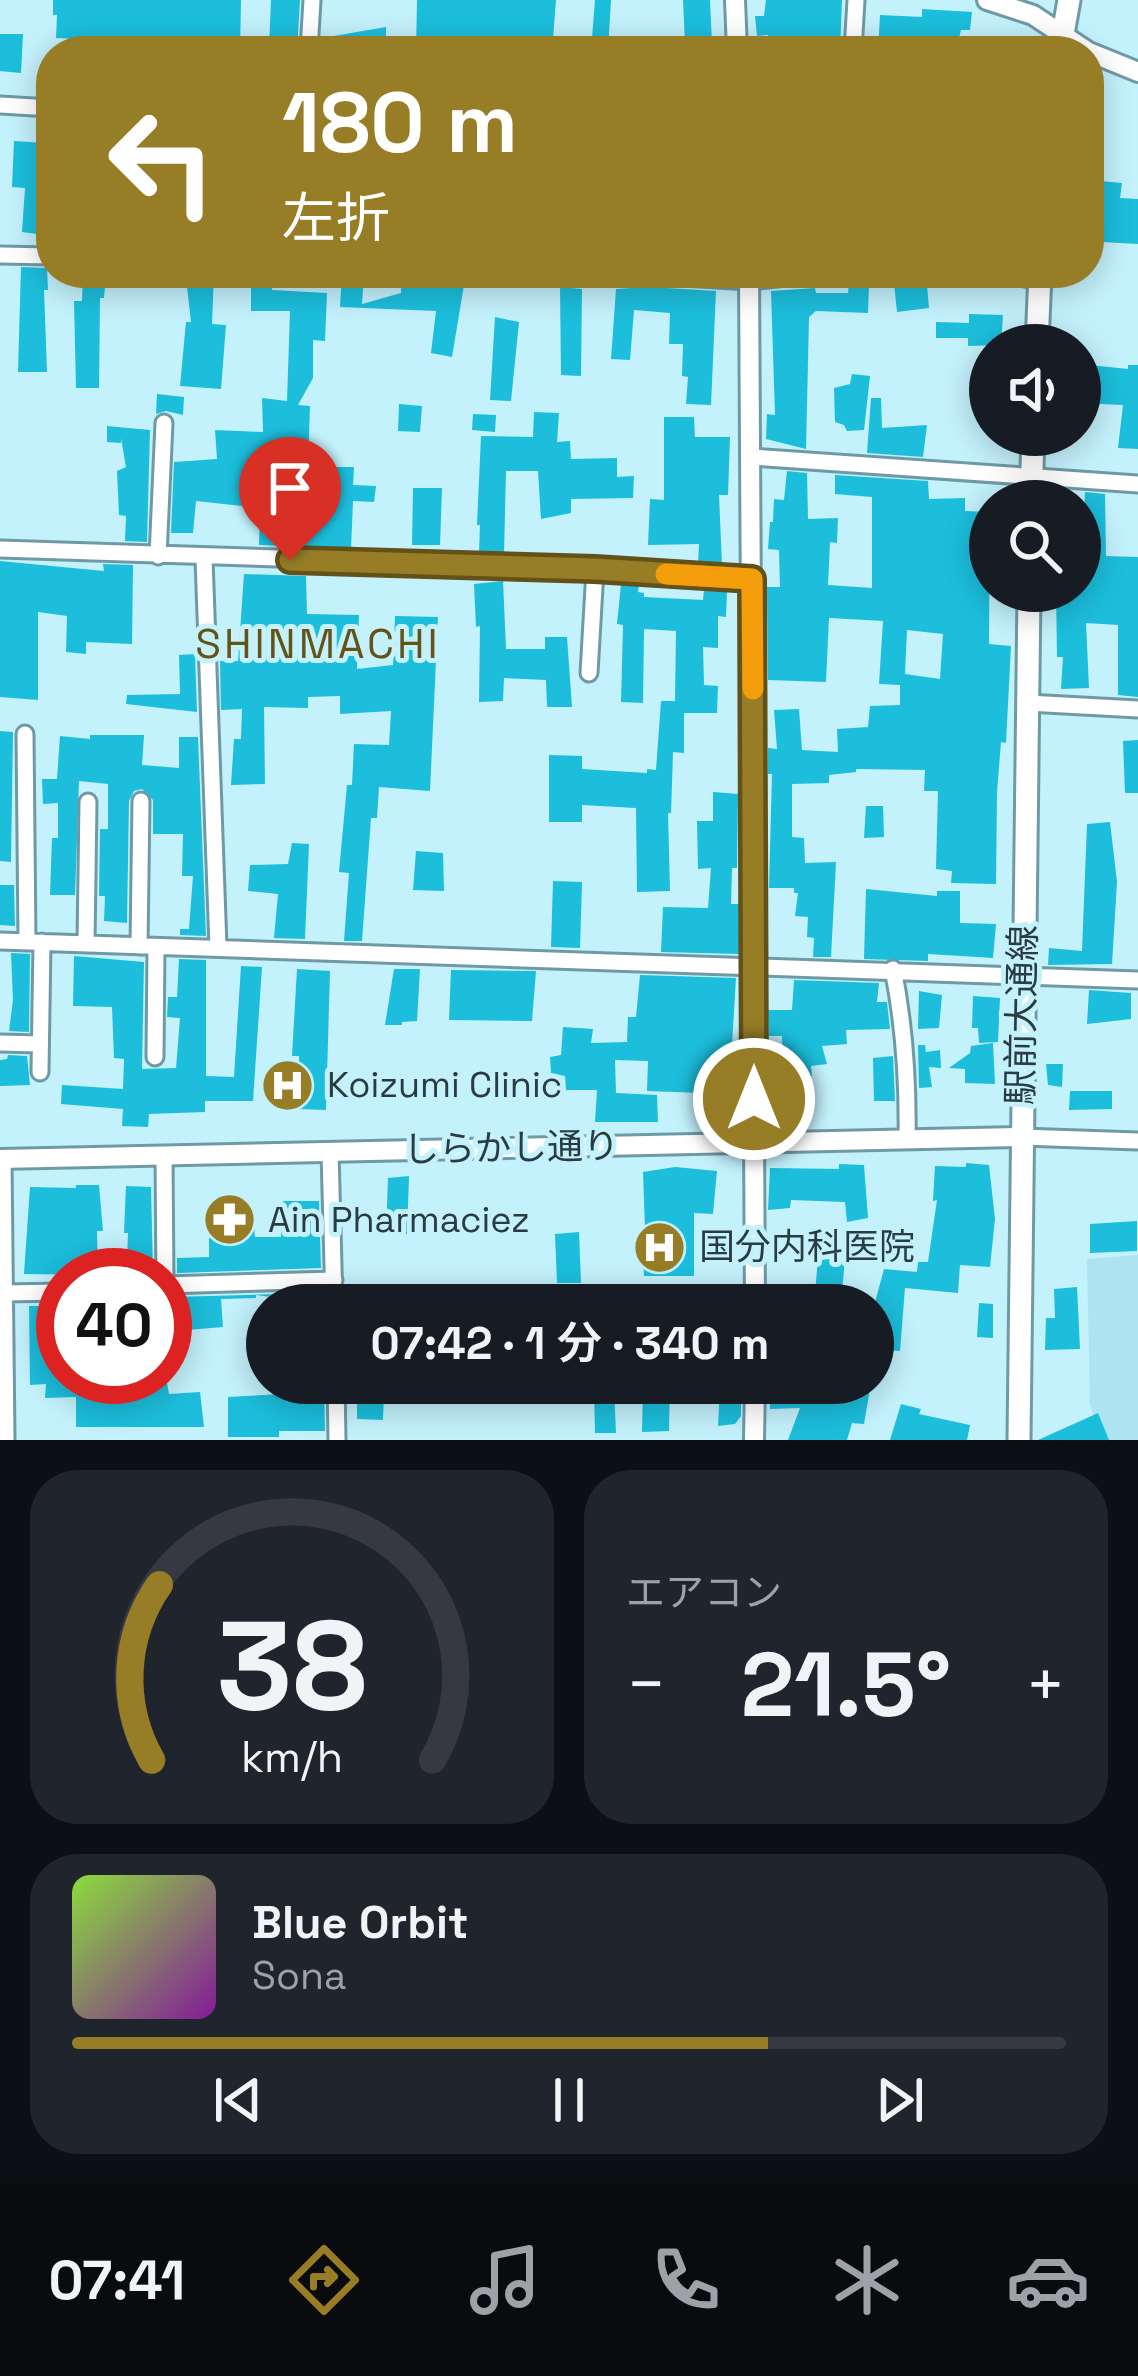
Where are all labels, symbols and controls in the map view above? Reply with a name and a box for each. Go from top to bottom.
text: 180 m [282,69,518,177]
icon: left [84,84,240,240]
text: 左折 [282,184,390,253]
map controls [969,324,1101,612]
button: sound [969,324,1101,456]
pin [239,437,341,560]
icon: arrive [257,455,323,521]
button: search [969,480,1101,612]
district label: SHINMACHI [195,617,441,670]
street label: 駅前大通線 [997,925,1047,1105]
position arrow [691,1036,817,1162]
hospital icon: Koizumi Clinic [260,1057,316,1113]
place label: Koizumi Clinic [327,1062,562,1108]
street label: しらかし通り [403,1123,619,1173]
pharmacy icon: Ain Pharmaciez [201,1192,257,1248]
place label: Ain Pharmaciez [268,1197,530,1243]
hospital icon: 国分内科医院 [632,1219,688,1275]
place label: 国分内科医院 [699,1224,915,1270]
speed limit sign: 40 [36,1248,192,1404]
text: 07:42 · 1 分 · 340 m [370,1315,770,1372]
text: エアコン [626,1568,782,1617]
text: 38 [217,1586,367,1745]
text: 21.5° [741,1627,951,1742]
text: − [626,1642,667,1726]
text: + [1025,1642,1066,1726]
text: km/h [241,1730,343,1785]
text: Blue Orbit [252,1894,468,1951]
text: Sona [252,1951,346,2000]
icon: previous [205,2067,271,2133]
icon: pause [536,2067,602,2133]
icon: next [867,2067,933,2133]
icon: directions [282,2238,366,2322]
icon: music [463,2238,547,2322]
icon: phone [644,2238,728,2322]
icon: climate [825,2238,909,2322]
icon: car [1006,2238,1090,2322]
text: 07:41 [48,2246,185,2315]

